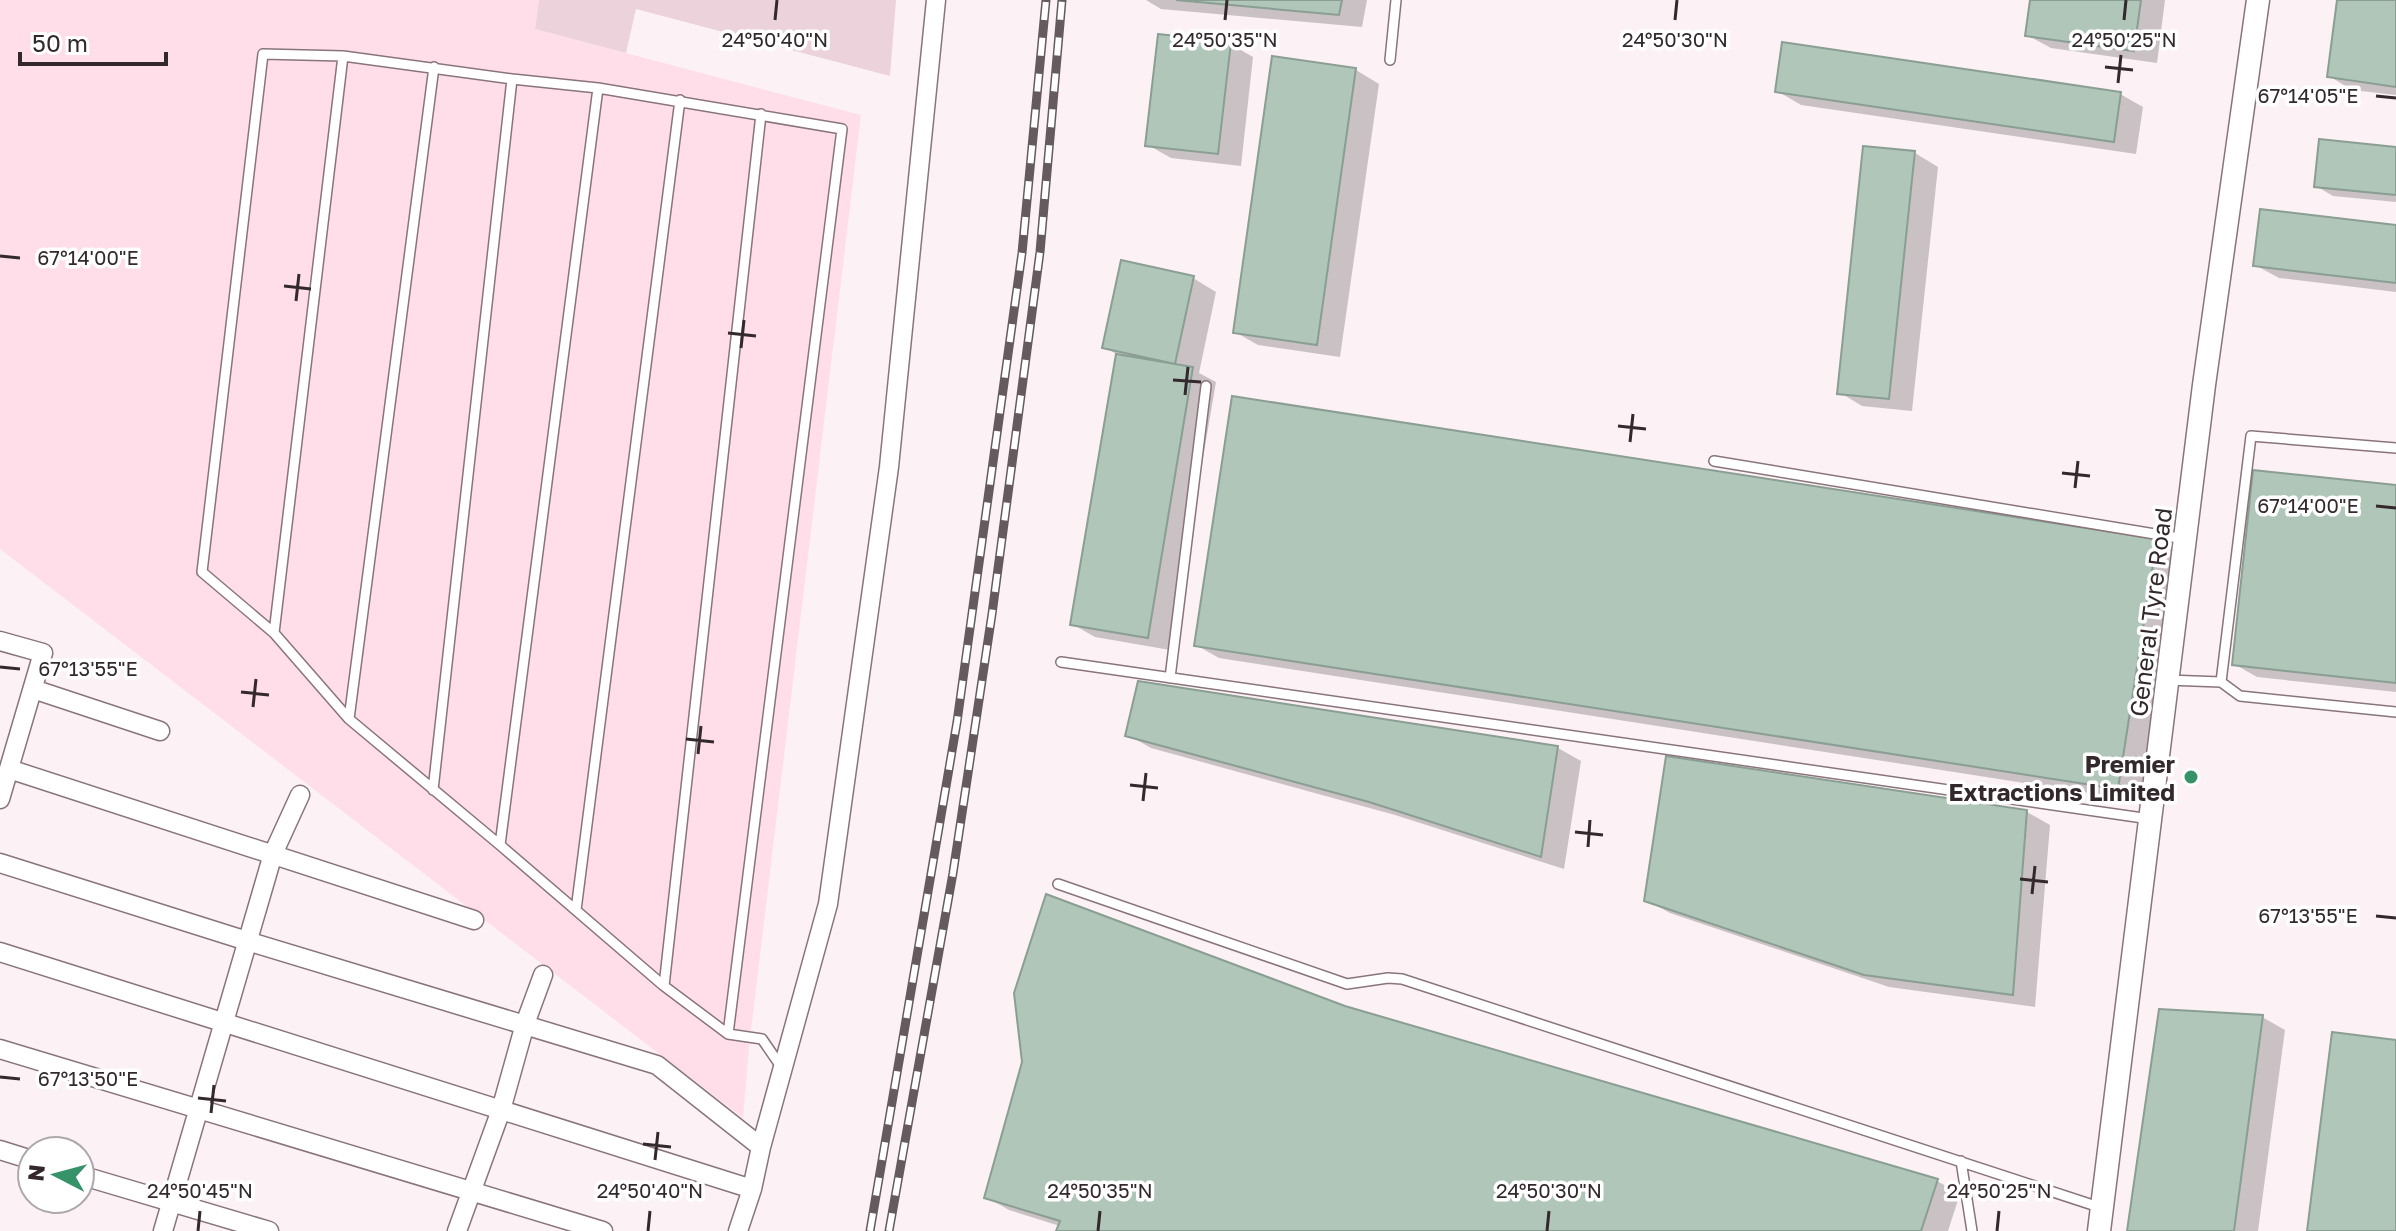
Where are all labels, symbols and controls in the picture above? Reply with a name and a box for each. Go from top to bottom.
scale bar [20,16,166,66]
text: 24°50'40"N [722,27,828,51]
text: 24°50'35"N [1172,27,1278,51]
text: 24°50'30"N [1622,27,1728,51]
text: 24°50'25"N [2071,27,2177,51]
text: 50 m [32,28,88,57]
text: 67°14'05"E [2258,83,2358,107]
text: 67°14'00"E [37,245,139,269]
text: 67°14'00"E [2257,493,2359,517]
street label: General Tyre Road [2123,506,2177,718]
text: 67°13'55"E [38,656,138,680]
place label: Premier Extractions Limited [1949,749,2175,806]
marker: Premier Extractions Limited [2182,768,2200,786]
text: 67°13'55"E [2258,903,2358,927]
text: 67°13'50"E [38,1066,138,1090]
north arrow [16,1135,96,1215]
text: N [21,1163,50,1183]
text: 24°50'45"N [147,1178,253,1202]
text: 24°50'40"N [597,1178,703,1202]
text: 24°50'35"N [1047,1178,1153,1202]
text: 24°50'30"N [1496,1178,1602,1202]
text: 24°50'25"N [1946,1178,2052,1202]

